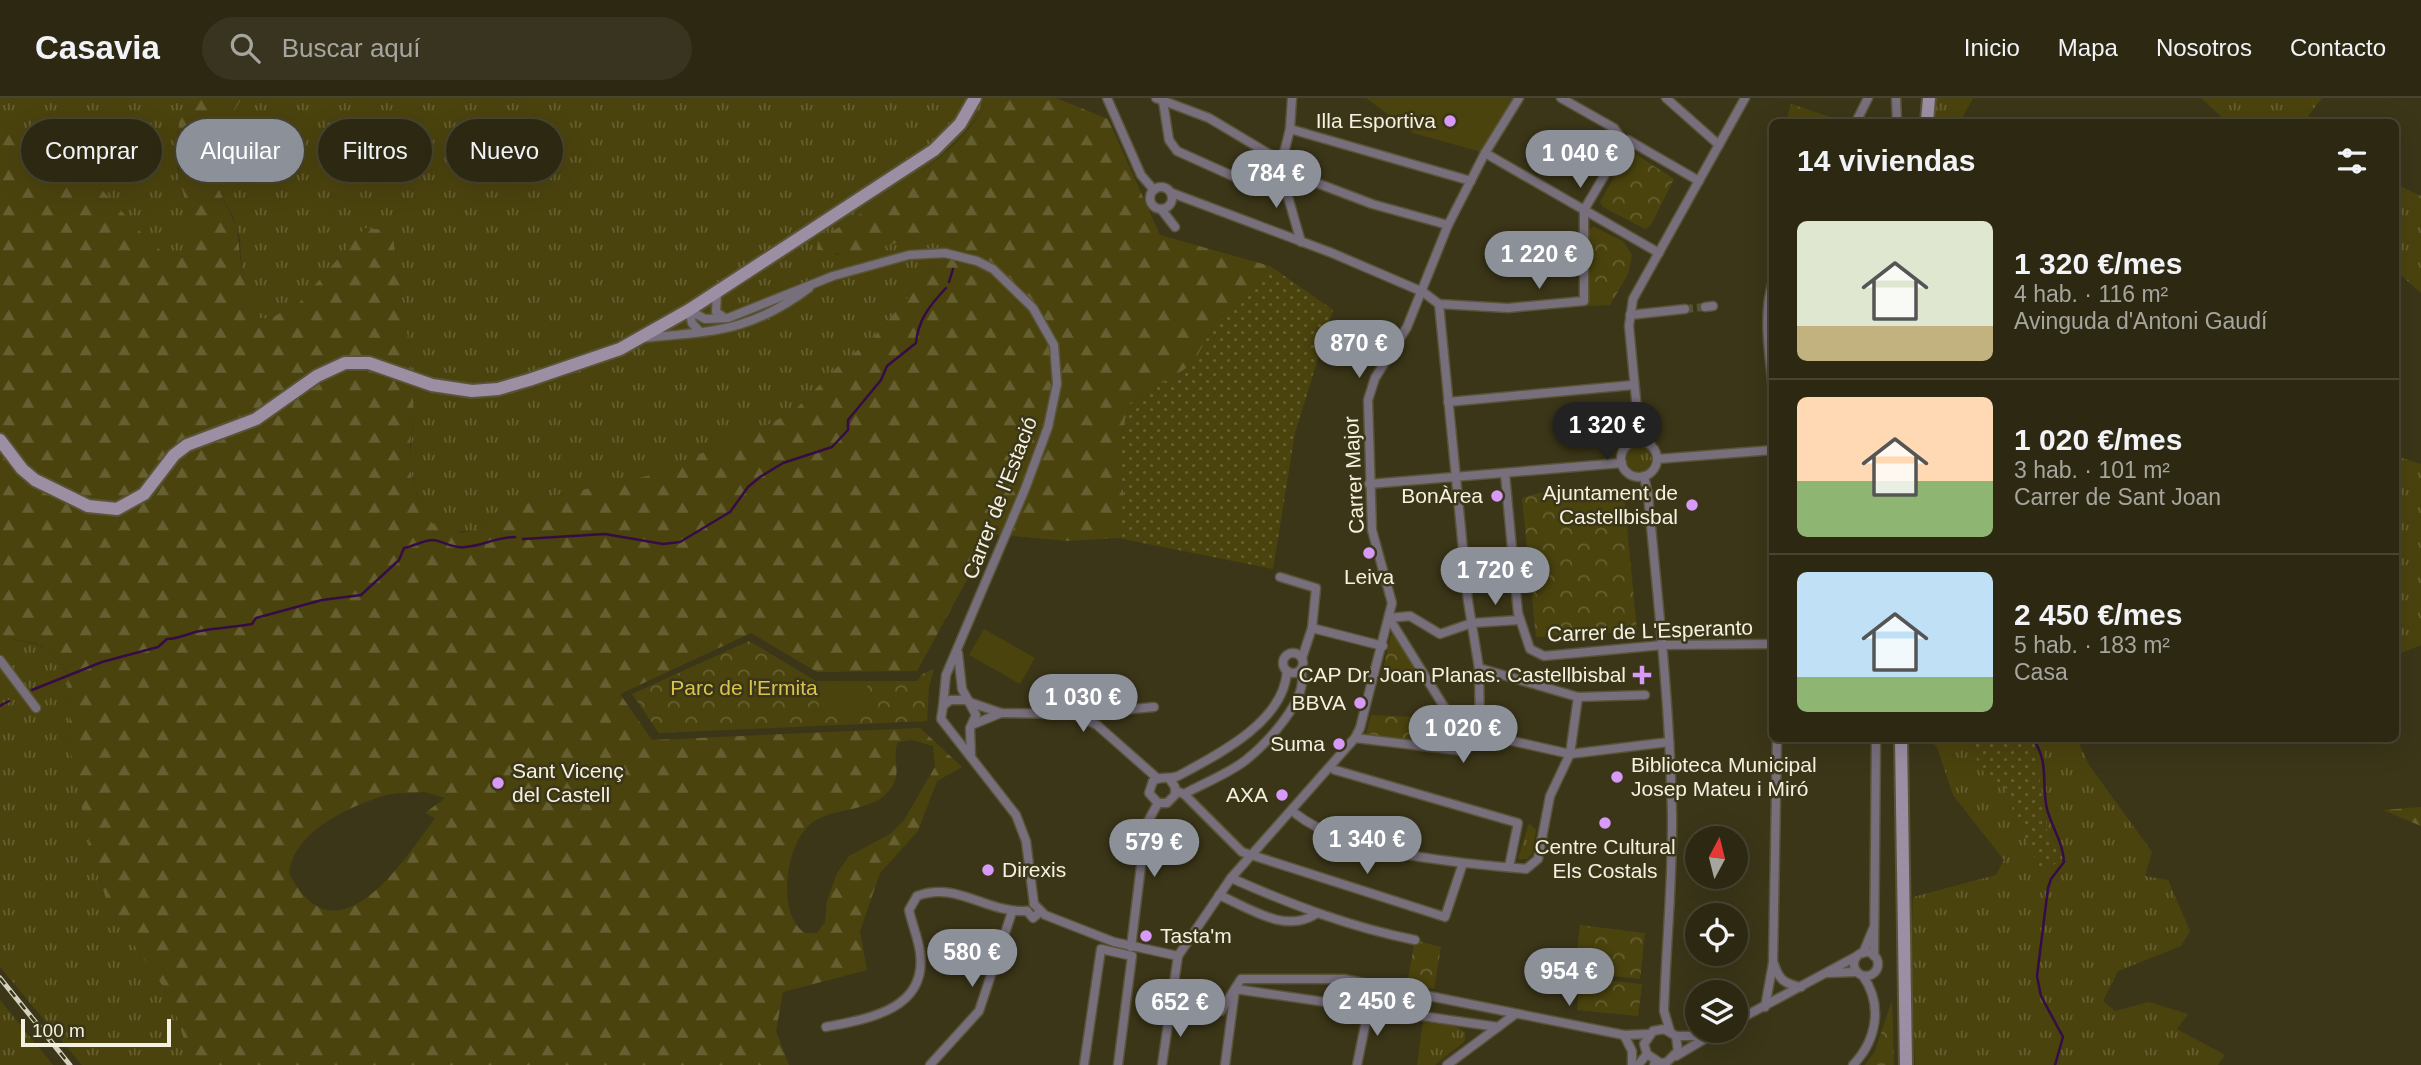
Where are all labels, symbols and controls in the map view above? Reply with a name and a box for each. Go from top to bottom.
search box [202,17,692,80]
text: Casavia [35,29,160,66]
icon: search [226,29,264,67]
text: Buscar aquí [282,33,421,63]
text: Inicio [1964,34,2020,61]
text: Mapa [2058,34,2118,61]
text: Nosotros [2156,34,2252,61]
text: Contacto [2290,34,2386,61]
place label: Illa Esportiva [1316,109,1436,132]
marker: Illa Esportiva [1442,113,1458,129]
chip: Comprar [21,119,162,182]
chip: Alquilar [176,119,304,182]
chip: Filtros [318,119,432,182]
chip: Nuevo [446,119,563,182]
pin: 1 040 € [1515,130,1645,190]
text: 1 040 € [1542,140,1618,166]
icon: filters [2333,142,2371,180]
text: 14 viviendas [1797,144,1975,177]
pin: 784 € [1227,150,1325,210]
text: 784 € [1247,160,1305,186]
pin: 1 220 € [1474,232,1604,291]
text: 1 220 € [1501,241,1577,267]
text: 1 320 €/mes [2014,247,2182,280]
icon: home [1853,249,1937,333]
text: 4 hab. · 116 m² [2014,281,2168,307]
text: Avinguda d'Antoni Gaudí [2014,308,2267,334]
pin: 870 € [1310,320,1408,380]
text: 870 € [1330,330,1388,356]
pin: 1 320 € [1542,402,1672,462]
text: 1 320 € [1569,412,1645,438]
street label: Carrer de l'Estació [958,413,1041,582]
street label: Carrer Major [1339,416,1368,534]
text: 1 020 €/mes [2014,423,2182,456]
icon: home [1853,425,1937,509]
text: 3 hab. · 101 m² [2014,457,2170,483]
place label: Ajuntament de Castellbisbal [1543,481,1678,528]
place label: BonÀrea [1401,484,1483,507]
text: Carrer de Sant Joan [2014,484,2221,510]
marker: BonÀrea [1489,488,1505,504]
marker: Ajuntament de Castellbisbal [1684,497,1700,513]
marker: Leiva [1361,545,1377,561]
pin: 1 720 € [1430,547,1560,607]
text: 1 720 € [1457,557,1533,583]
place label: Leiva [1344,565,1394,588]
text: 2 450 €/mes [2014,598,2182,631]
icon: home [1853,600,1937,684]
street label: Carrer de L'Esperanto [1547,615,1753,646]
text: 5 hab. · 183 m² [2014,632,2170,658]
text: Casa [2014,659,2068,685]
place label: CAP Dr. Joan Planas. Castellbisbal [1298,663,1626,686]
marker: CAP Dr. Joan Planas. Castellbisbal [1632,665,1652,685]
pin: 1 030 € [1018,674,1148,734]
park label: Parc de l'Ermita [670,676,818,699]
text: 1 030 € [1045,684,1121,710]
place label: BBVA [1292,691,1346,714]
marker: BBVA [1352,695,1368,711]
pin: 1 020 € [1398,706,1528,765]
text: 1 020 € [1425,715,1501,741]
place label: Suma [1270,732,1325,755]
marker: Suma [1331,736,1347,752]
place label: Biblioteca Municipal Josep Mateu i Miró [1631,753,1817,800]
place label: Sant Vicenç del Castell [512,759,624,806]
marker: Biblioteca Municipal Josep Mateu i Miró [1609,769,1625,785]
marker: Sant Vicenç del Castell [490,775,506,791]
place label: AXA [1226,783,1268,806]
marker: AXA [1274,787,1290,803]
marker: Centre Cultural Els Costals [1597,815,1613,831]
pin: 1 340 € [1302,816,1432,876]
pin: 579 € [1105,820,1203,879]
text: 1 340 € [1329,826,1405,852]
north arrow [1685,826,1748,889]
map controls [1685,826,1748,1043]
text: 579 € [1125,829,1183,855]
place label: Centre Cultural Els Costals [1534,835,1676,882]
place label: Direxis [1002,858,1066,881]
marker: Direxis [980,862,996,878]
button: locate [1685,903,1748,966]
place label: Tasta'm [1160,924,1232,947]
marker: Tasta'm [1138,928,1154,944]
pin: 580 € [923,930,1021,989]
text: 580 € [943,939,1001,965]
pin: 954 € [1520,948,1618,1008]
text: 954 € [1540,958,1598,984]
pin: 2 450 € [1312,978,1442,1038]
pin: 652 € [1131,979,1229,1039]
button: layers [1685,980,1748,1043]
text: 2 450 € [1339,988,1415,1014]
text: 652 € [1151,989,1209,1015]
scale bar [21,1016,172,1048]
text: 100 m [32,1020,85,1041]

